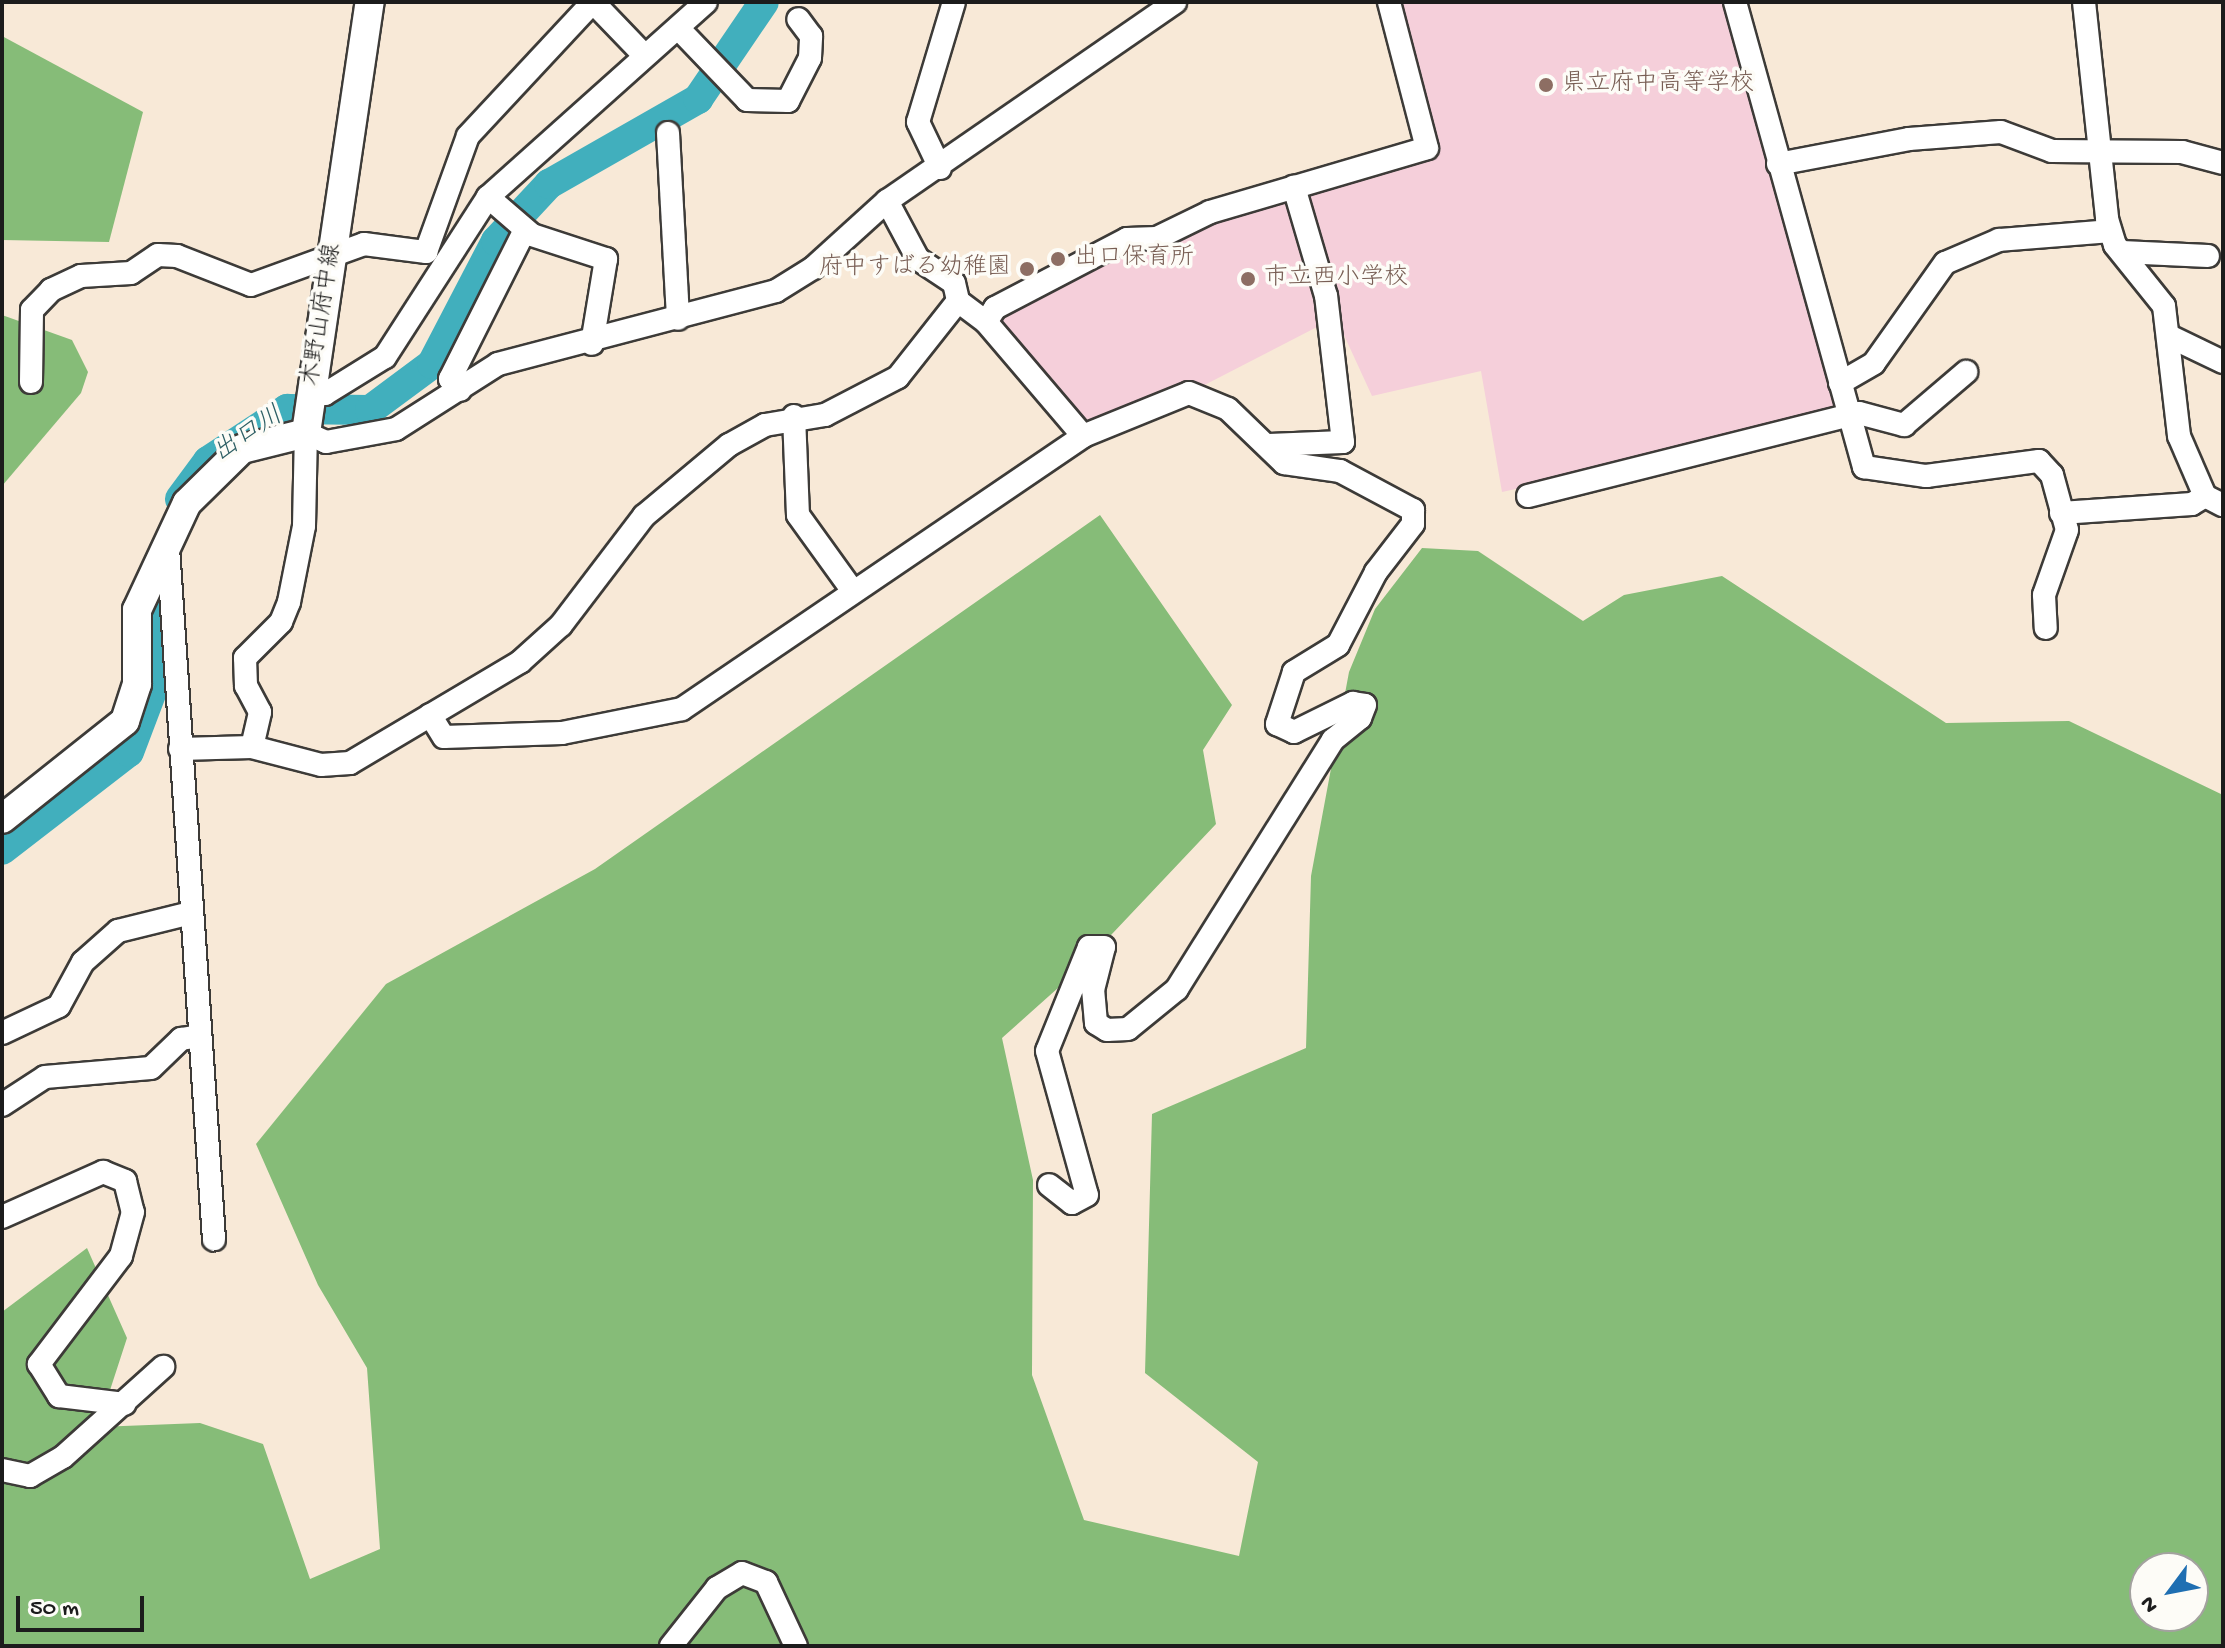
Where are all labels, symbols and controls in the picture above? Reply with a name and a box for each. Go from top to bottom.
place label: 県立府中高等学校 [1562,71,1754,99]
marker: 県立府中高等学校 [1537,76,1555,94]
street label: 木野山府中線 [298,242,348,388]
place label: 出口保育所 [1074,245,1194,273]
marker: 出口保育所 [1049,250,1067,268]
place label: 府中すばる幼稚園 [819,255,1011,283]
marker: 府中すばる幼稚園 [1018,260,1036,278]
place label: 市立西小学校 [1264,265,1408,293]
marker: 市立西小学校 [1239,270,1257,288]
water label: 出口川 [208,402,290,470]
north arrow [2129,1552,2209,1632]
scale bar [20,1580,148,1630]
text: N [2136,1591,2165,1617]
text: 50 m [30,1595,79,1624]

